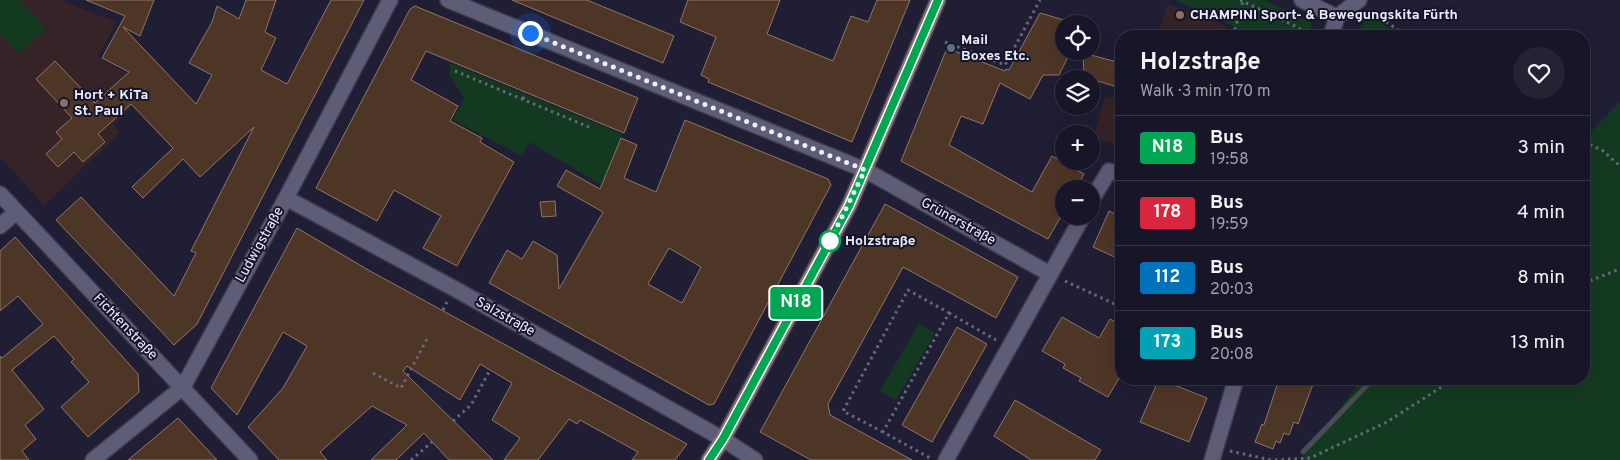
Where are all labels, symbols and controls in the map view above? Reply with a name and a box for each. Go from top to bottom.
place label: CHAMPINI Sport- & Bewegungskita Fürth [1190,7,1458,24]
marker: CHAMPINI Sport- & Bewegungskita Fürth [1174,9,1186,21]
map controls [1055,15,1100,225]
button: locate [1055,15,1100,60]
your location [518,21,543,46]
place label: Mail Boxes Etc. [961,32,1029,65]
marker: Mail Boxes Etc. [945,42,957,54]
button: heart [1513,47,1565,99]
text: Holzstraße [1140,48,1261,78]
button: layers [1055,70,1100,115]
text: Walk · 3 min · 170 m [1140,82,1271,102]
place label: Hort + KiTa St. Paul [74,87,148,120]
marker: Hort + KiTa St. Paul [58,97,70,109]
button: + [1055,125,1100,170]
text: Bus [1210,126,1244,150]
text: N18 [1152,136,1183,159]
text: 3 min [1517,136,1565,160]
text: 19:58 [1210,150,1249,170]
button: − [1055,180,1100,225]
text: Bus [1210,191,1244,215]
street label: Grünerstraße [918,194,998,250]
text: 178 [1154,201,1181,224]
text: 4 min [1517,201,1565,225]
street label: Ludwigstraße [232,204,288,286]
text: 19:59 [1210,215,1248,235]
marker: Holzstraße [819,230,841,252]
place label: Holzstraße [845,233,916,250]
text: Bus [1210,256,1244,280]
text: 112 [1155,266,1180,289]
text: 8 min [1517,266,1565,290]
text: 20:03 [1210,280,1254,300]
line badge: N18 [767,287,825,319]
street label: Fichtenstraße [89,290,161,364]
text: N18 [780,291,812,314]
street label: Salzstraße [472,294,538,340]
text: Bus [1210,321,1244,345]
text: 173 [1154,331,1181,354]
text: 13 min [1510,331,1565,355]
text: 20:08 [1210,345,1254,365]

